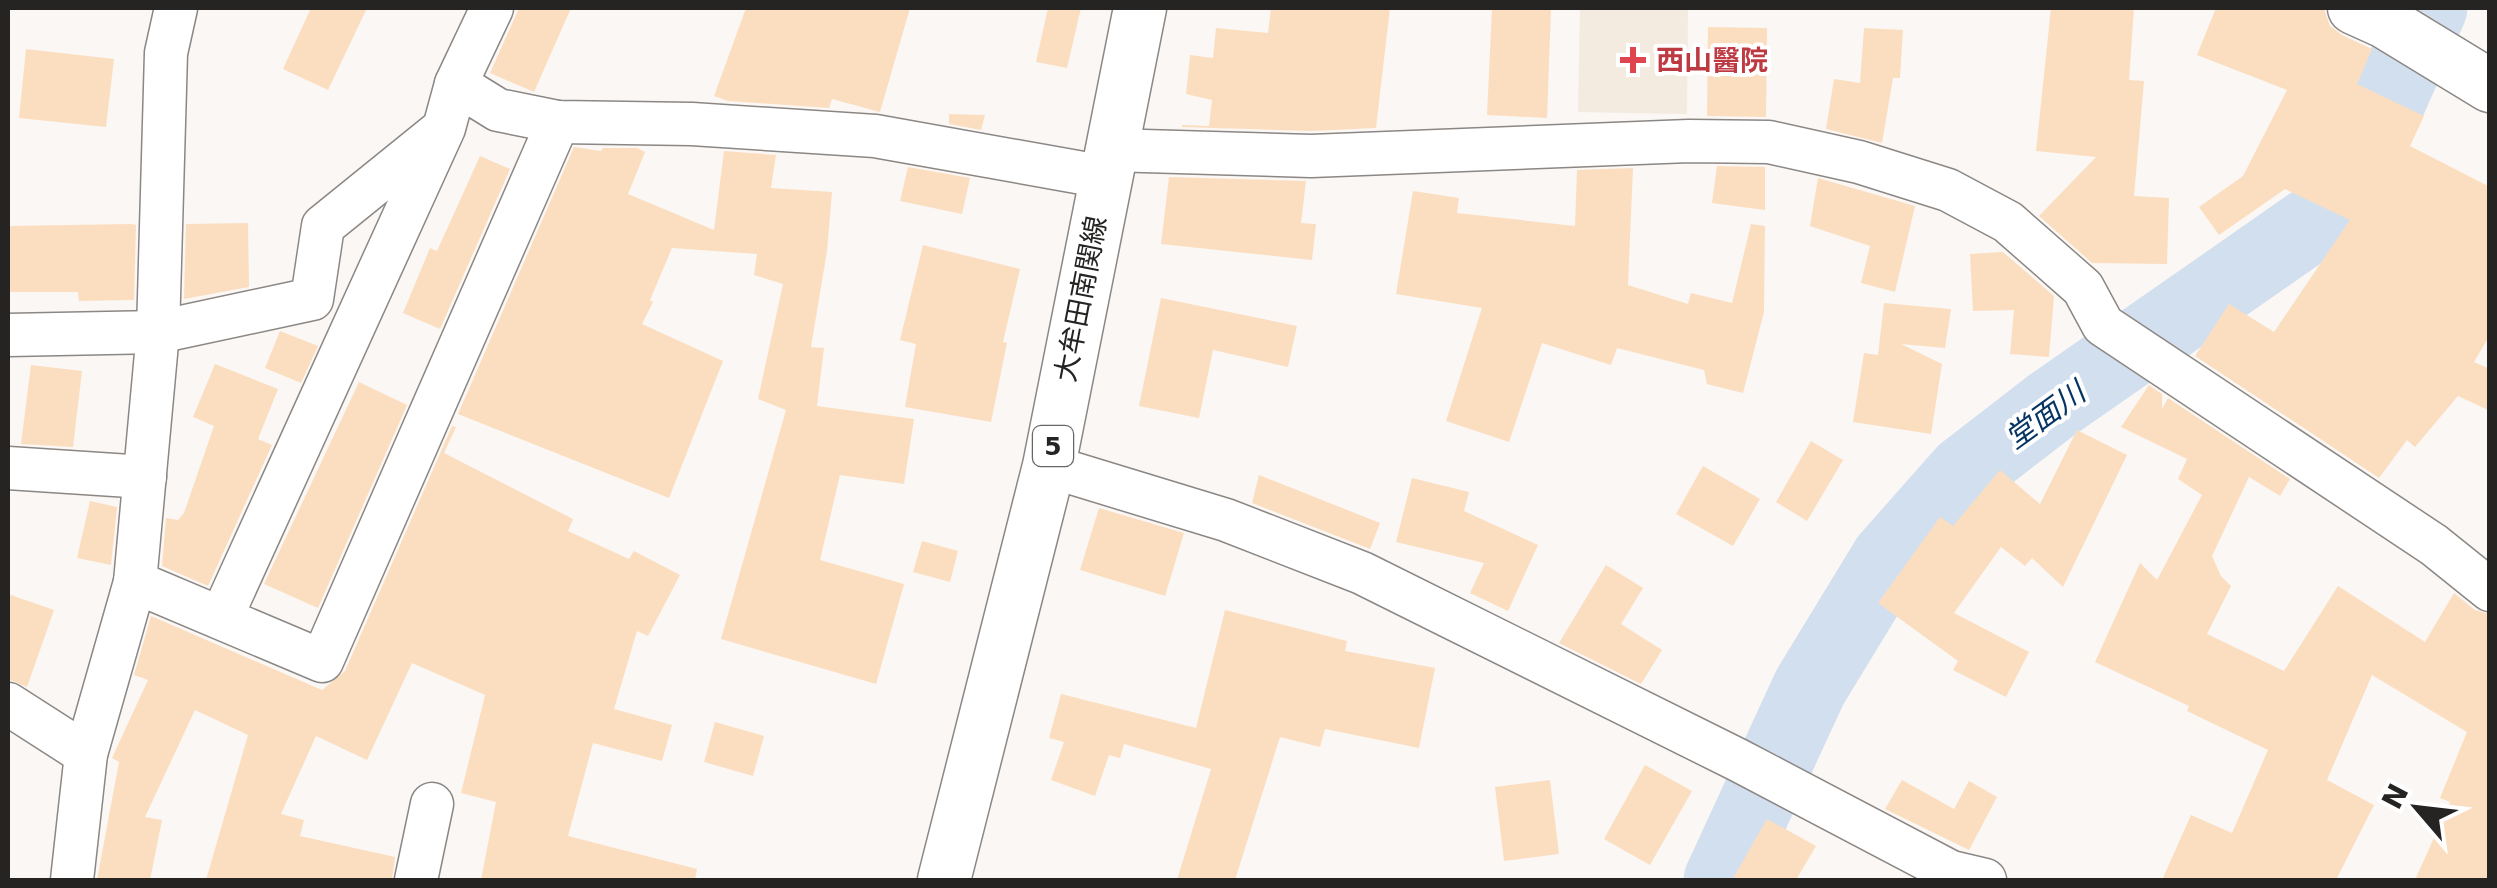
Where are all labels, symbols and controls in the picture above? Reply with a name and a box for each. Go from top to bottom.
place label: 西山醫院 [1656,44,1768,77]
marker: 西山醫院 [1620,47,1646,73]
street label: 大牟田南関線 [1049,213,1113,385]
water label: 堂面川 [1998,373,2094,456]
road number: 5 [1033,426,1073,466]
north arrow [2367,758,2467,858]
text: N [2375,778,2415,815]

